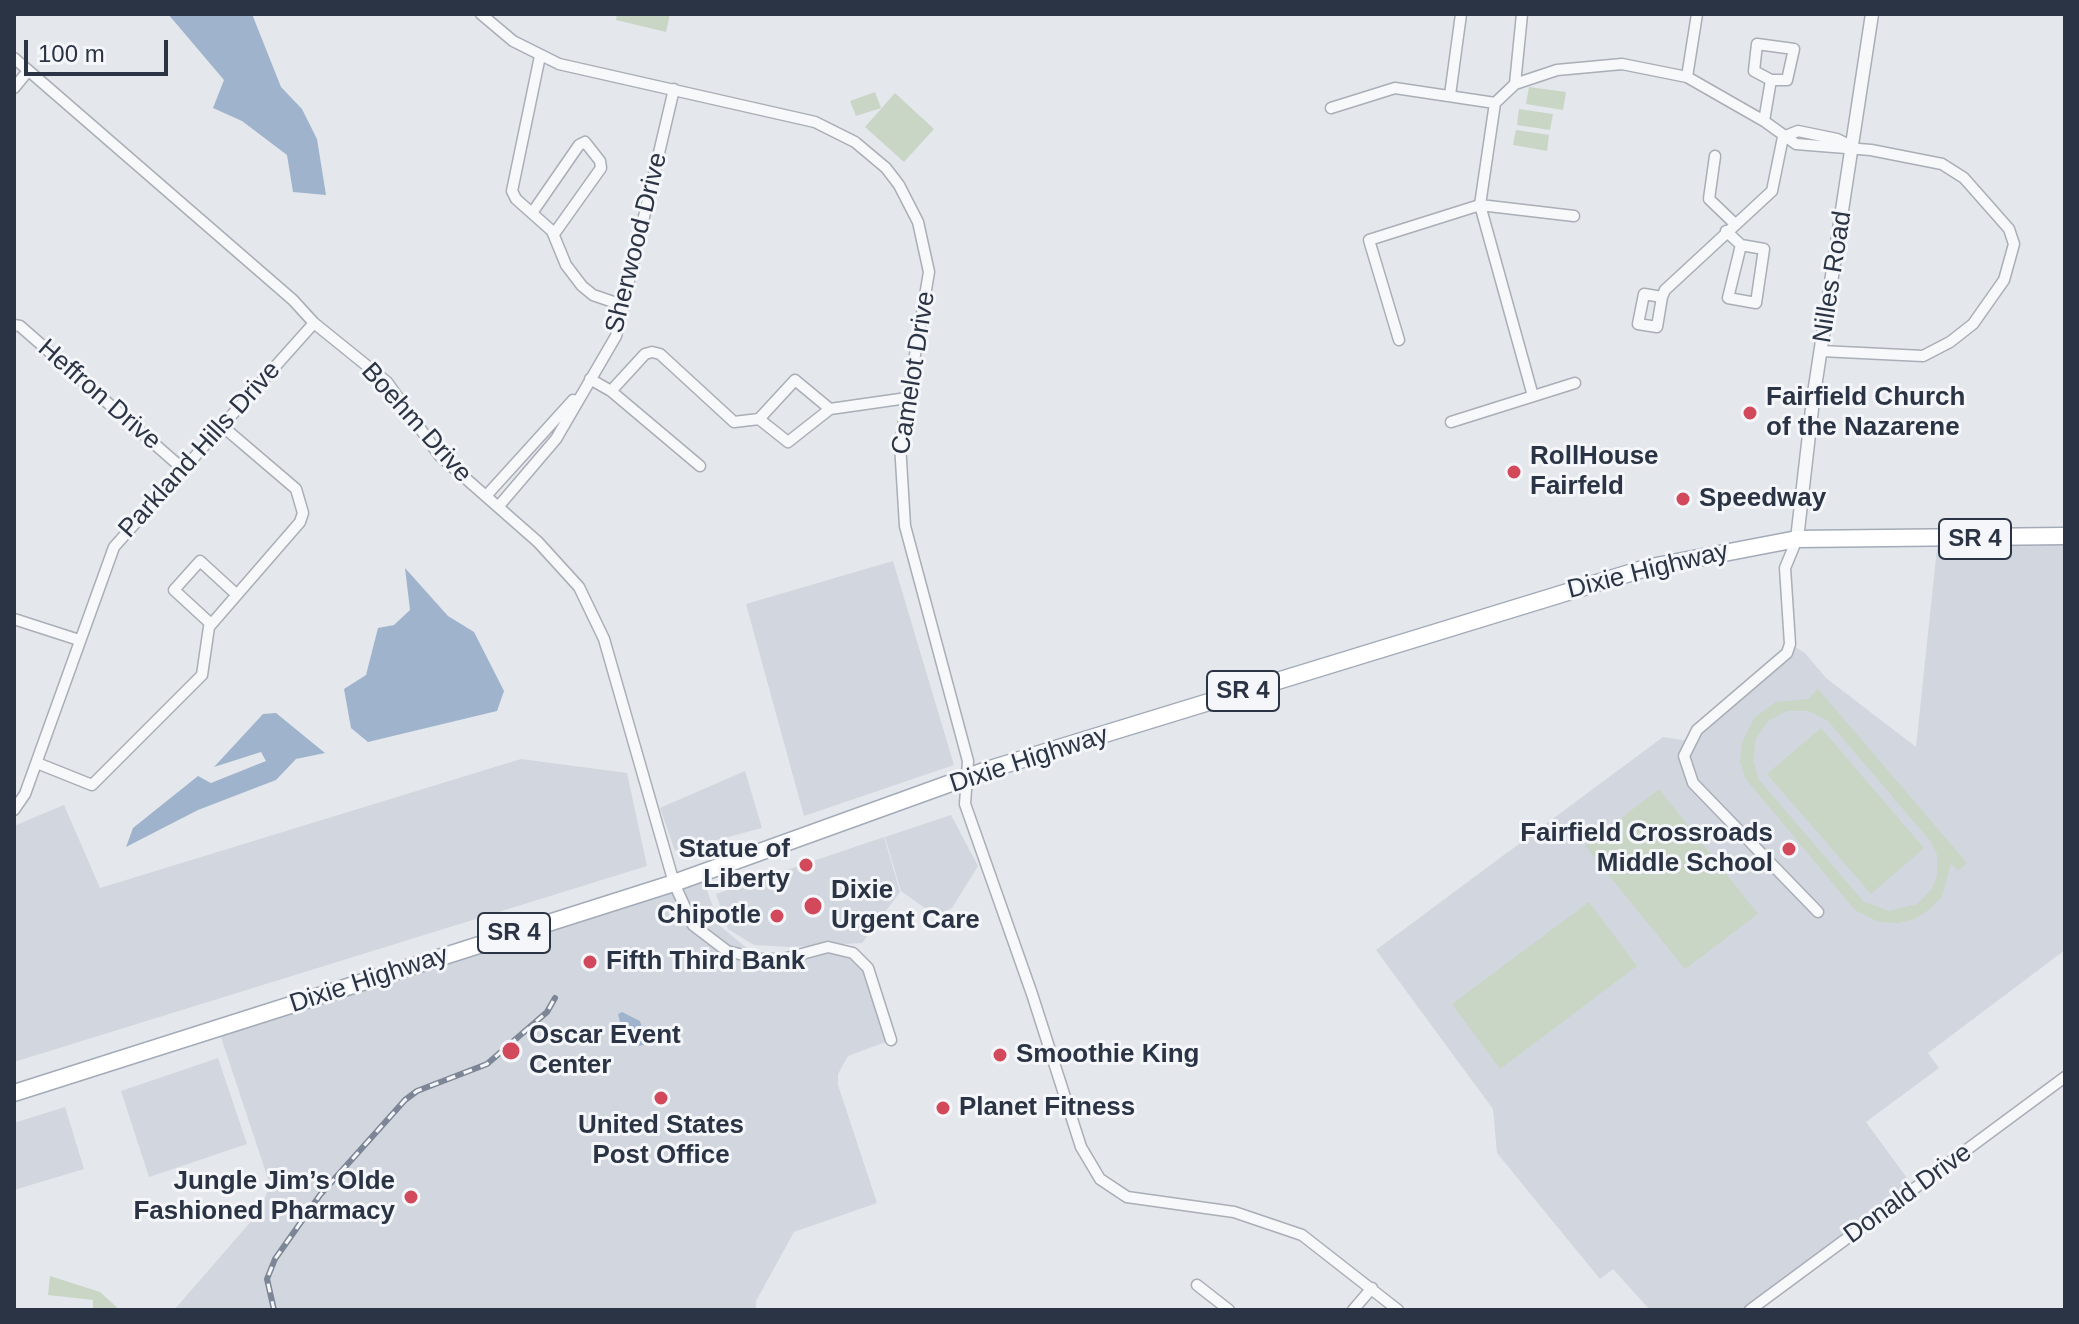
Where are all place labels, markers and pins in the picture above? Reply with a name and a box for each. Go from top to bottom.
place label: Fairfield Church of the Nazarene [1766,382,1965,444]
marker: Fairfield Church of the Nazarene [1741,404,1759,422]
place label: RollHouse Fairfeld [1530,441,1659,502]
marker: RollHouse Fairfeld [1505,463,1523,481]
place label: Speedway [1699,483,1826,515]
marker: Speedway [1674,490,1692,508]
place label: Fairfield Crossroads Middle School [1520,818,1773,880]
place label: Statue of Liberty [679,834,790,896]
marker: Fairfield Crossroads Middle School [1780,840,1798,858]
marker: Statue of Liberty [797,856,815,874]
place label: Dixie Urgent Care [831,875,980,936]
marker: Dixie Urgent Care [802,895,824,917]
place label: Chipotle [657,900,761,932]
marker: Chipotle [768,907,786,925]
place label: Fifth Third Bank [606,946,805,978]
marker: Fifth Third Bank [581,953,599,971]
place label: Oscar Event Center [529,1020,681,1082]
place label: Smoothie King [1016,1039,1199,1071]
marker: Oscar Event Center [500,1040,522,1062]
marker: Smoothie King [991,1046,1009,1064]
marker: United States Post Office [652,1089,670,1107]
place label: Planet Fitness [959,1092,1135,1124]
marker: Planet Fitness [934,1099,952,1117]
place label: United States Post Office [578,1110,744,1172]
place label: Jungle Jim’s Olde Fashioned Pharmacy [133,1166,395,1228]
marker: Jungle Jim’s Olde Fashioned Pharmacy [402,1188,420,1206]

